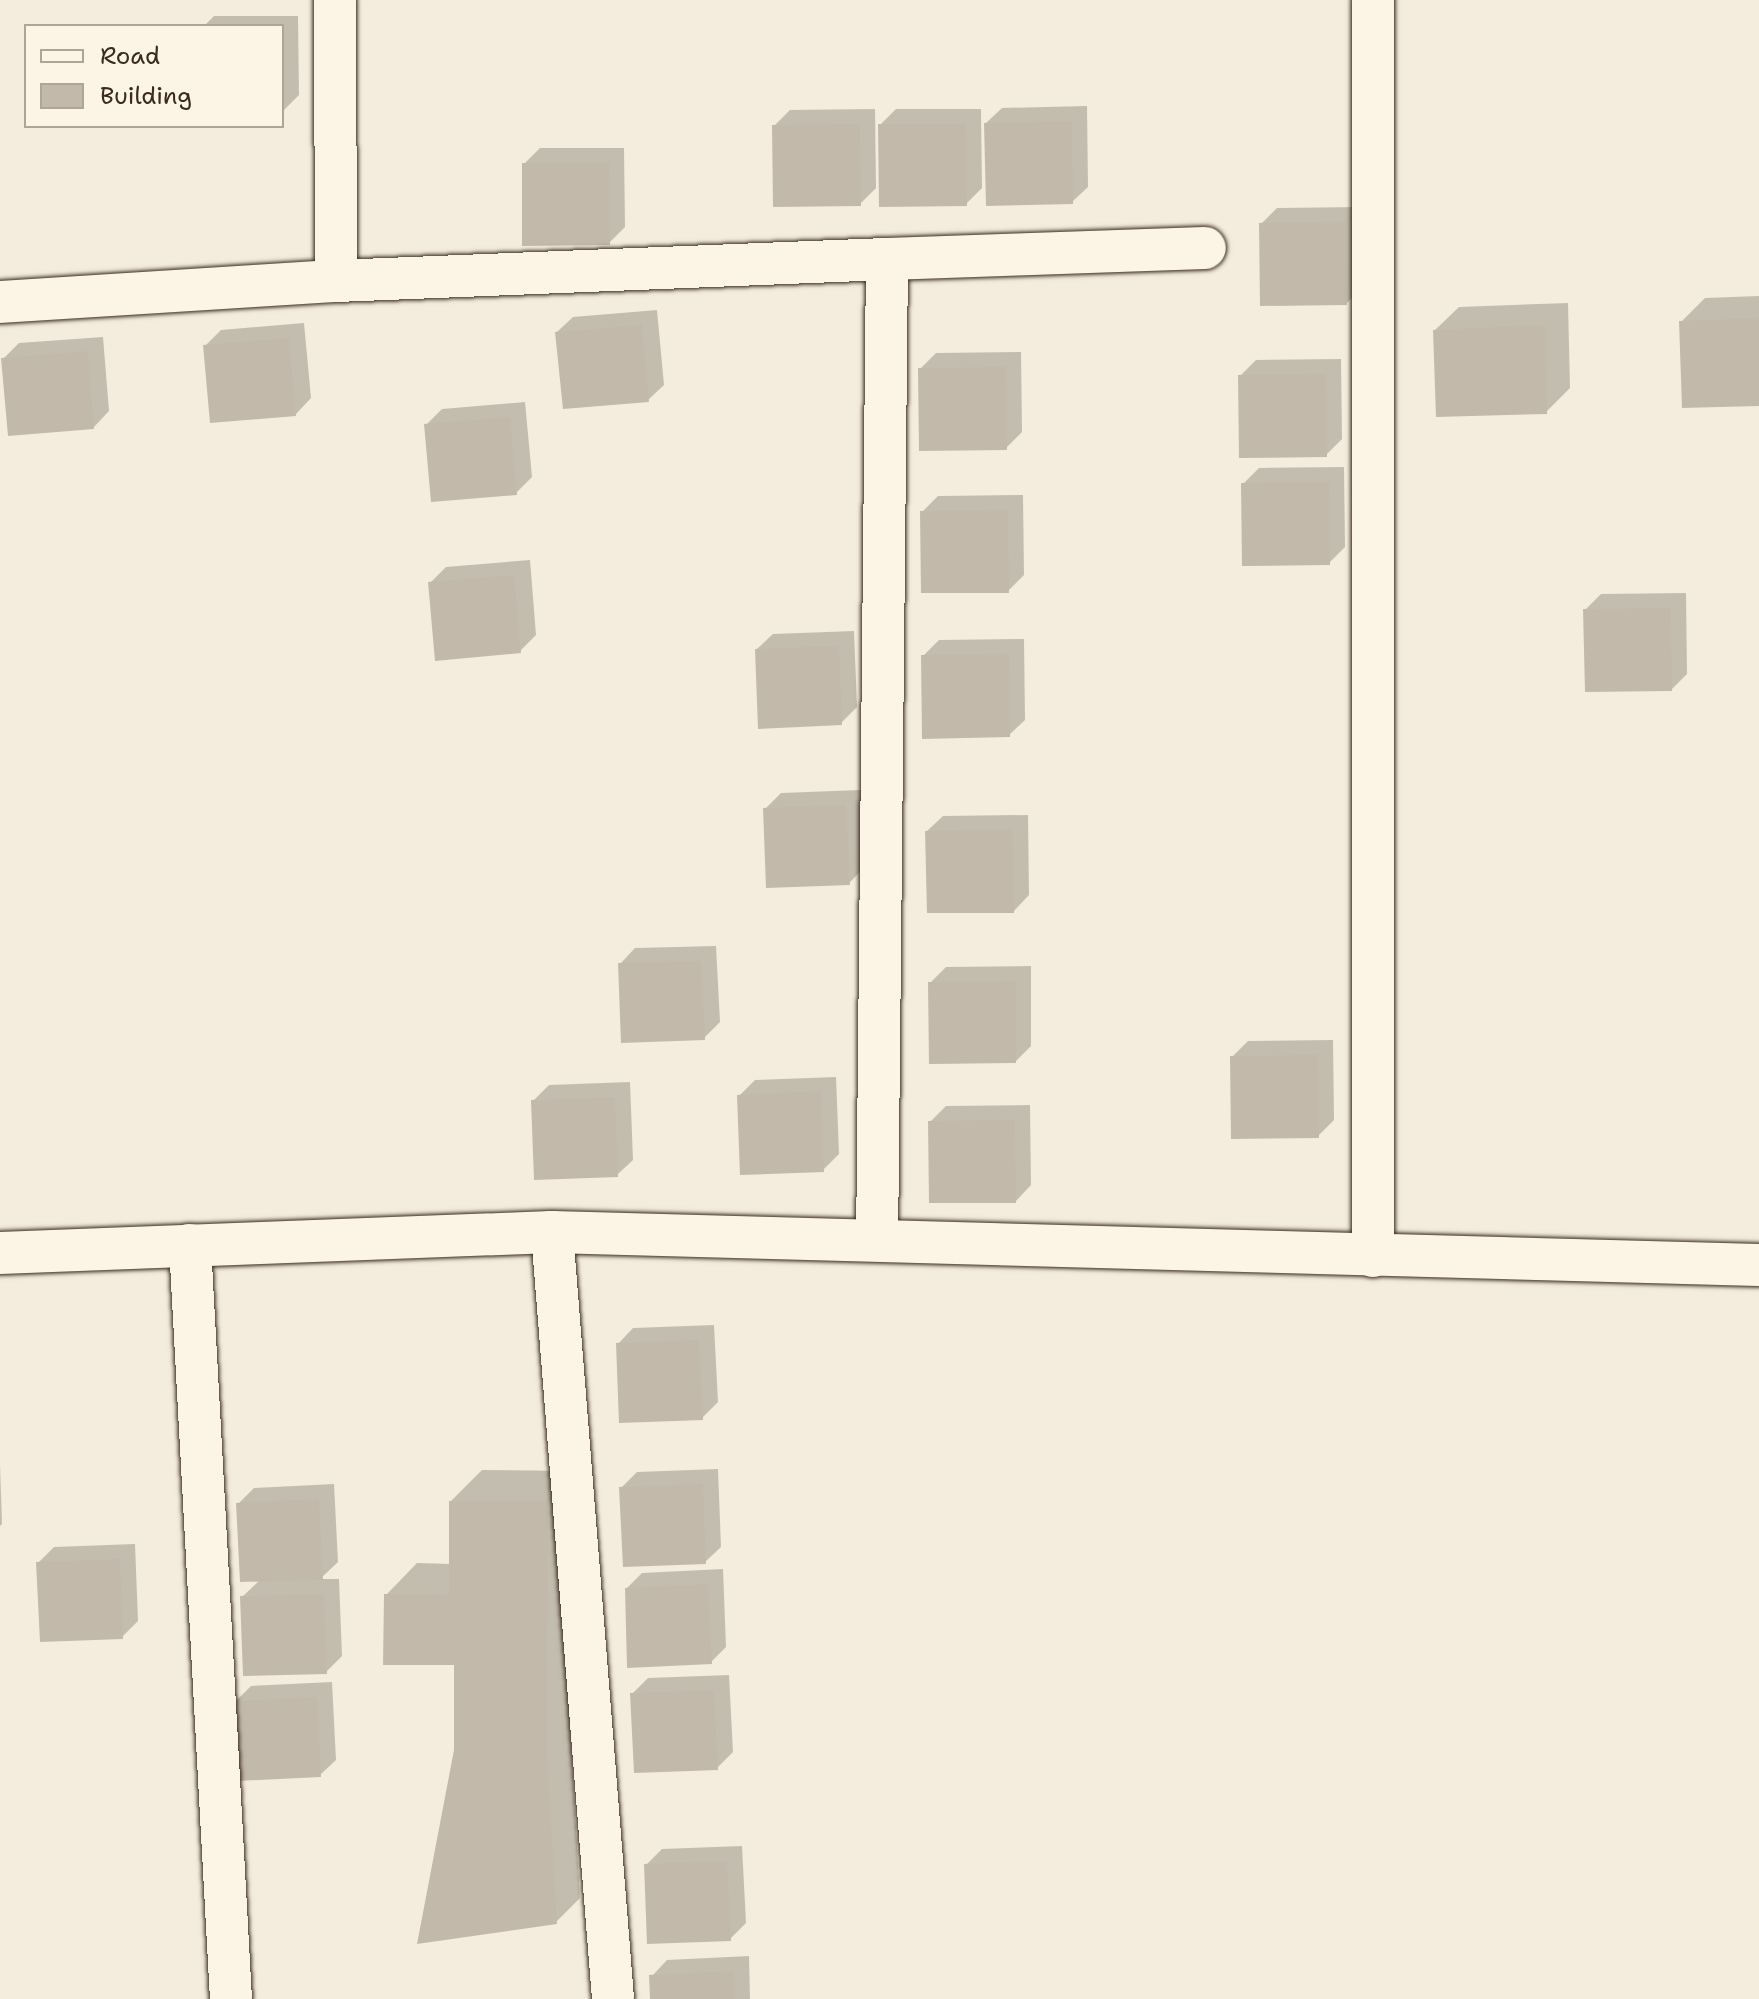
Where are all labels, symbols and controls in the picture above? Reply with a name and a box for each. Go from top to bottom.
legend [24,24,284,128]
text: Road [100,40,160,72]
text: Building [100,80,192,112]

